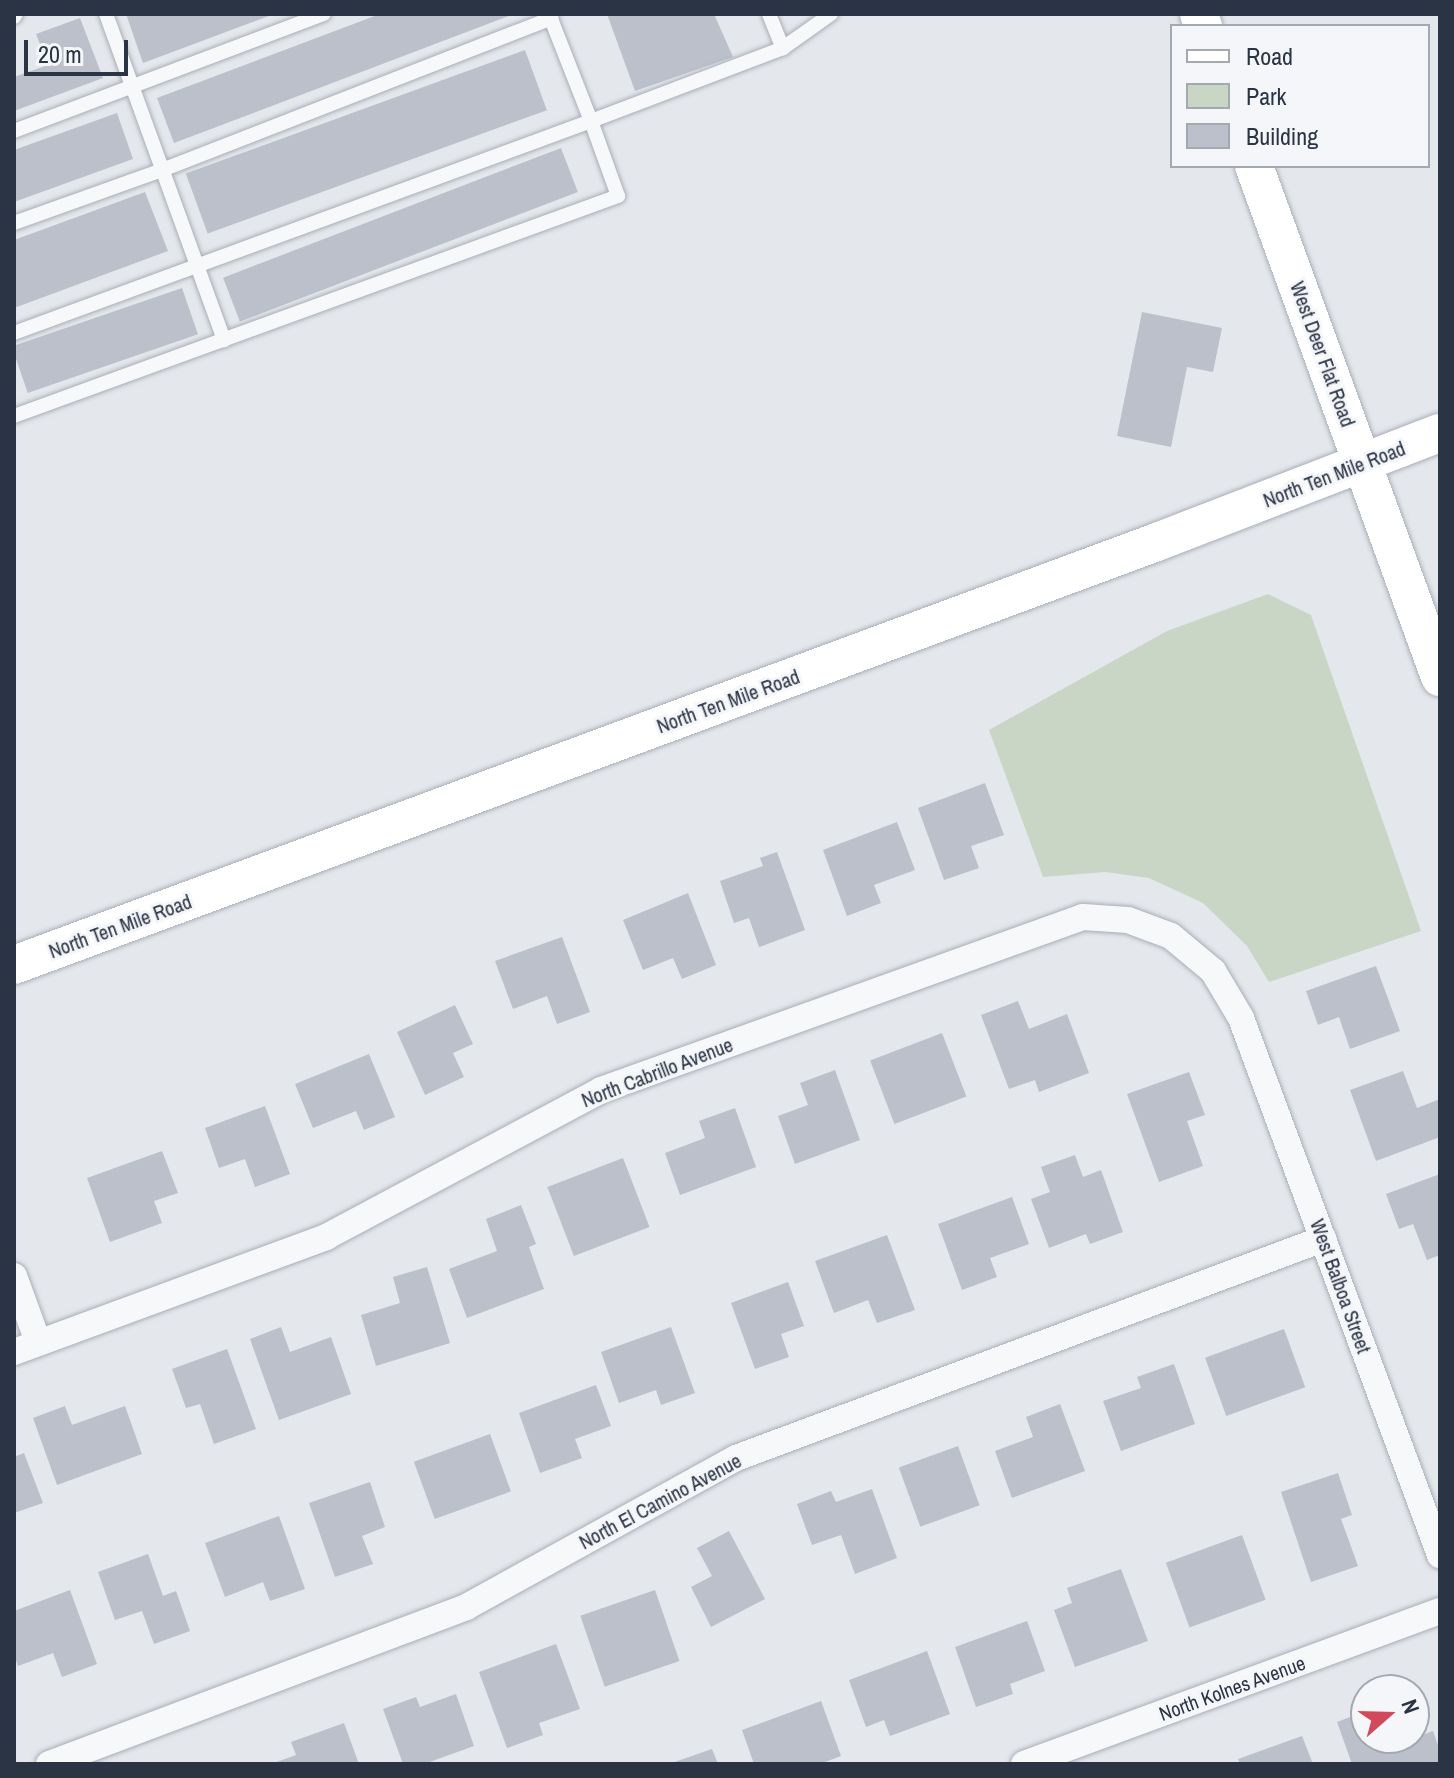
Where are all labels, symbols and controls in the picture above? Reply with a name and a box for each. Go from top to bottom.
scale bar [28,24,132,74]
legend [1170,24,1430,168]
text: 20 m [38,38,82,70]
text: Road [1246,40,1293,72]
text: Park [1246,80,1286,112]
text: Building [1246,120,1318,152]
street label: West Deer Flat Road [1286,278,1360,430]
street label: North Ten Mile Road [1259,436,1409,512]
street label: North Ten Mile Road [653,664,803,738]
street label: North Ten Mile Road [45,889,195,963]
street label: North Cabrillo Avenue [578,1032,736,1112]
street label: West Balboa Street [1306,1216,1376,1356]
street label: North El Camino Avenue [574,1448,746,1554]
street label: North Kolnes Avenue [1155,1650,1309,1726]
north arrow [1350,1674,1430,1754]
text: N [1394,1695,1427,1718]

